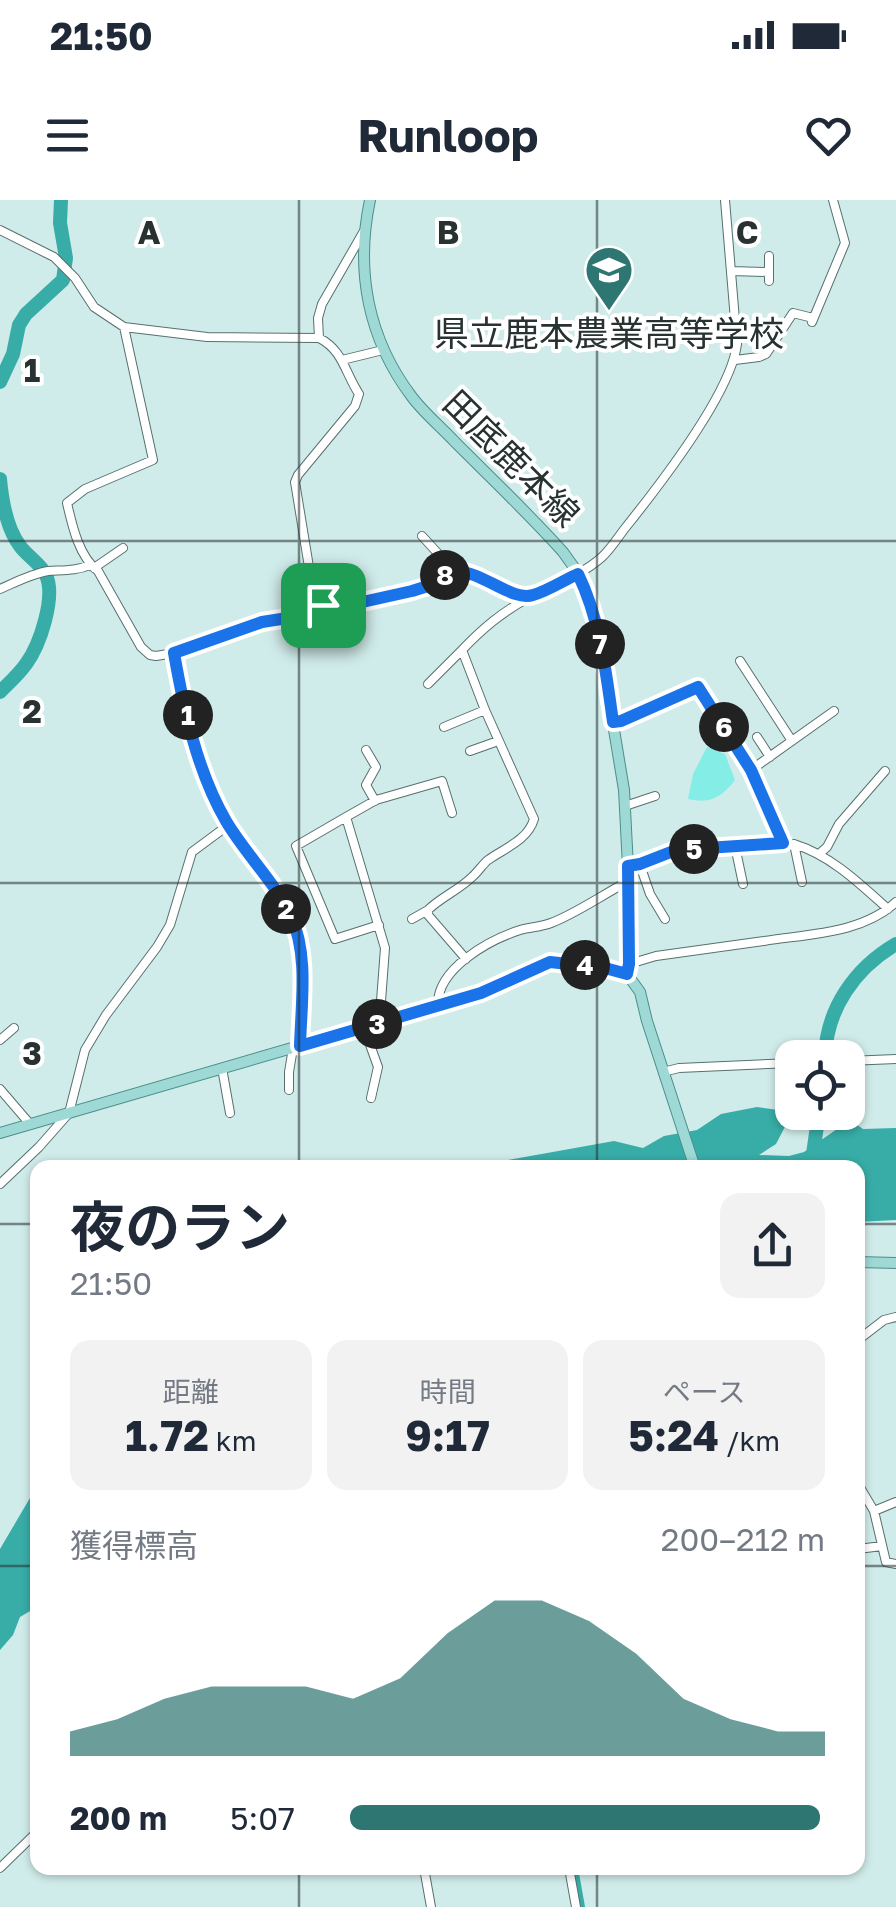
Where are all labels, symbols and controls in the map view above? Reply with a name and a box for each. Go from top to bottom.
text: 21:50 [50,13,153,58]
icon: menu [40,108,95,163]
text: Runloop [357,108,539,162]
icon: heart [801,108,856,163]
text: A [138,213,161,251]
text: B [437,213,459,251]
text: C [736,213,758,251]
school or university icon: 県立鹿本農業高等学校 [583,244,635,312]
place label: 県立鹿本農業高等学校 [434,312,784,354]
text: 1 [24,351,40,389]
street label: 田底鹿本線 [435,382,588,535]
pin: 8 [420,550,470,600]
text: 8 [436,558,454,591]
pin [281,563,366,648]
icon: arrive [296,578,351,633]
pin: 7 [575,619,625,669]
text: 7 [592,627,608,660]
pin: 1 [163,690,213,740]
text: 2 [22,692,42,730]
text: 1 [181,698,195,731]
pin: 6 [699,702,749,752]
text: 6 [715,710,733,743]
pin: 5 [669,824,719,874]
text: 5 [685,832,703,865]
pin: 2 [261,884,311,934]
text: 2 [277,892,295,925]
pin: 4 [560,940,610,990]
text: 4 [576,948,594,981]
pin: 3 [352,999,402,1049]
text: 3 [368,1007,386,1040]
text: 3 [22,1034,42,1072]
map controls [775,1040,865,1130]
button: locate [775,1040,865,1130]
text: 夜のラン [70,1193,290,1259]
button: share [720,1193,825,1298]
text: 21:50 [70,1264,152,1302]
text: 距離 [163,1375,219,1408]
text: 時間 [419,1375,476,1408]
text: ペース [663,1375,745,1408]
text: 1.72 [125,1410,209,1460]
text: 9:17 [405,1410,490,1460]
text: 5:24 [628,1410,719,1460]
text: km [209,1424,256,1457]
text: /km [719,1424,780,1457]
text: 200–212 m [661,1520,825,1558]
text: 獲得標高 [70,1526,198,1564]
text: 200 m [70,1799,167,1837]
text: 5:07 [230,1799,295,1837]

